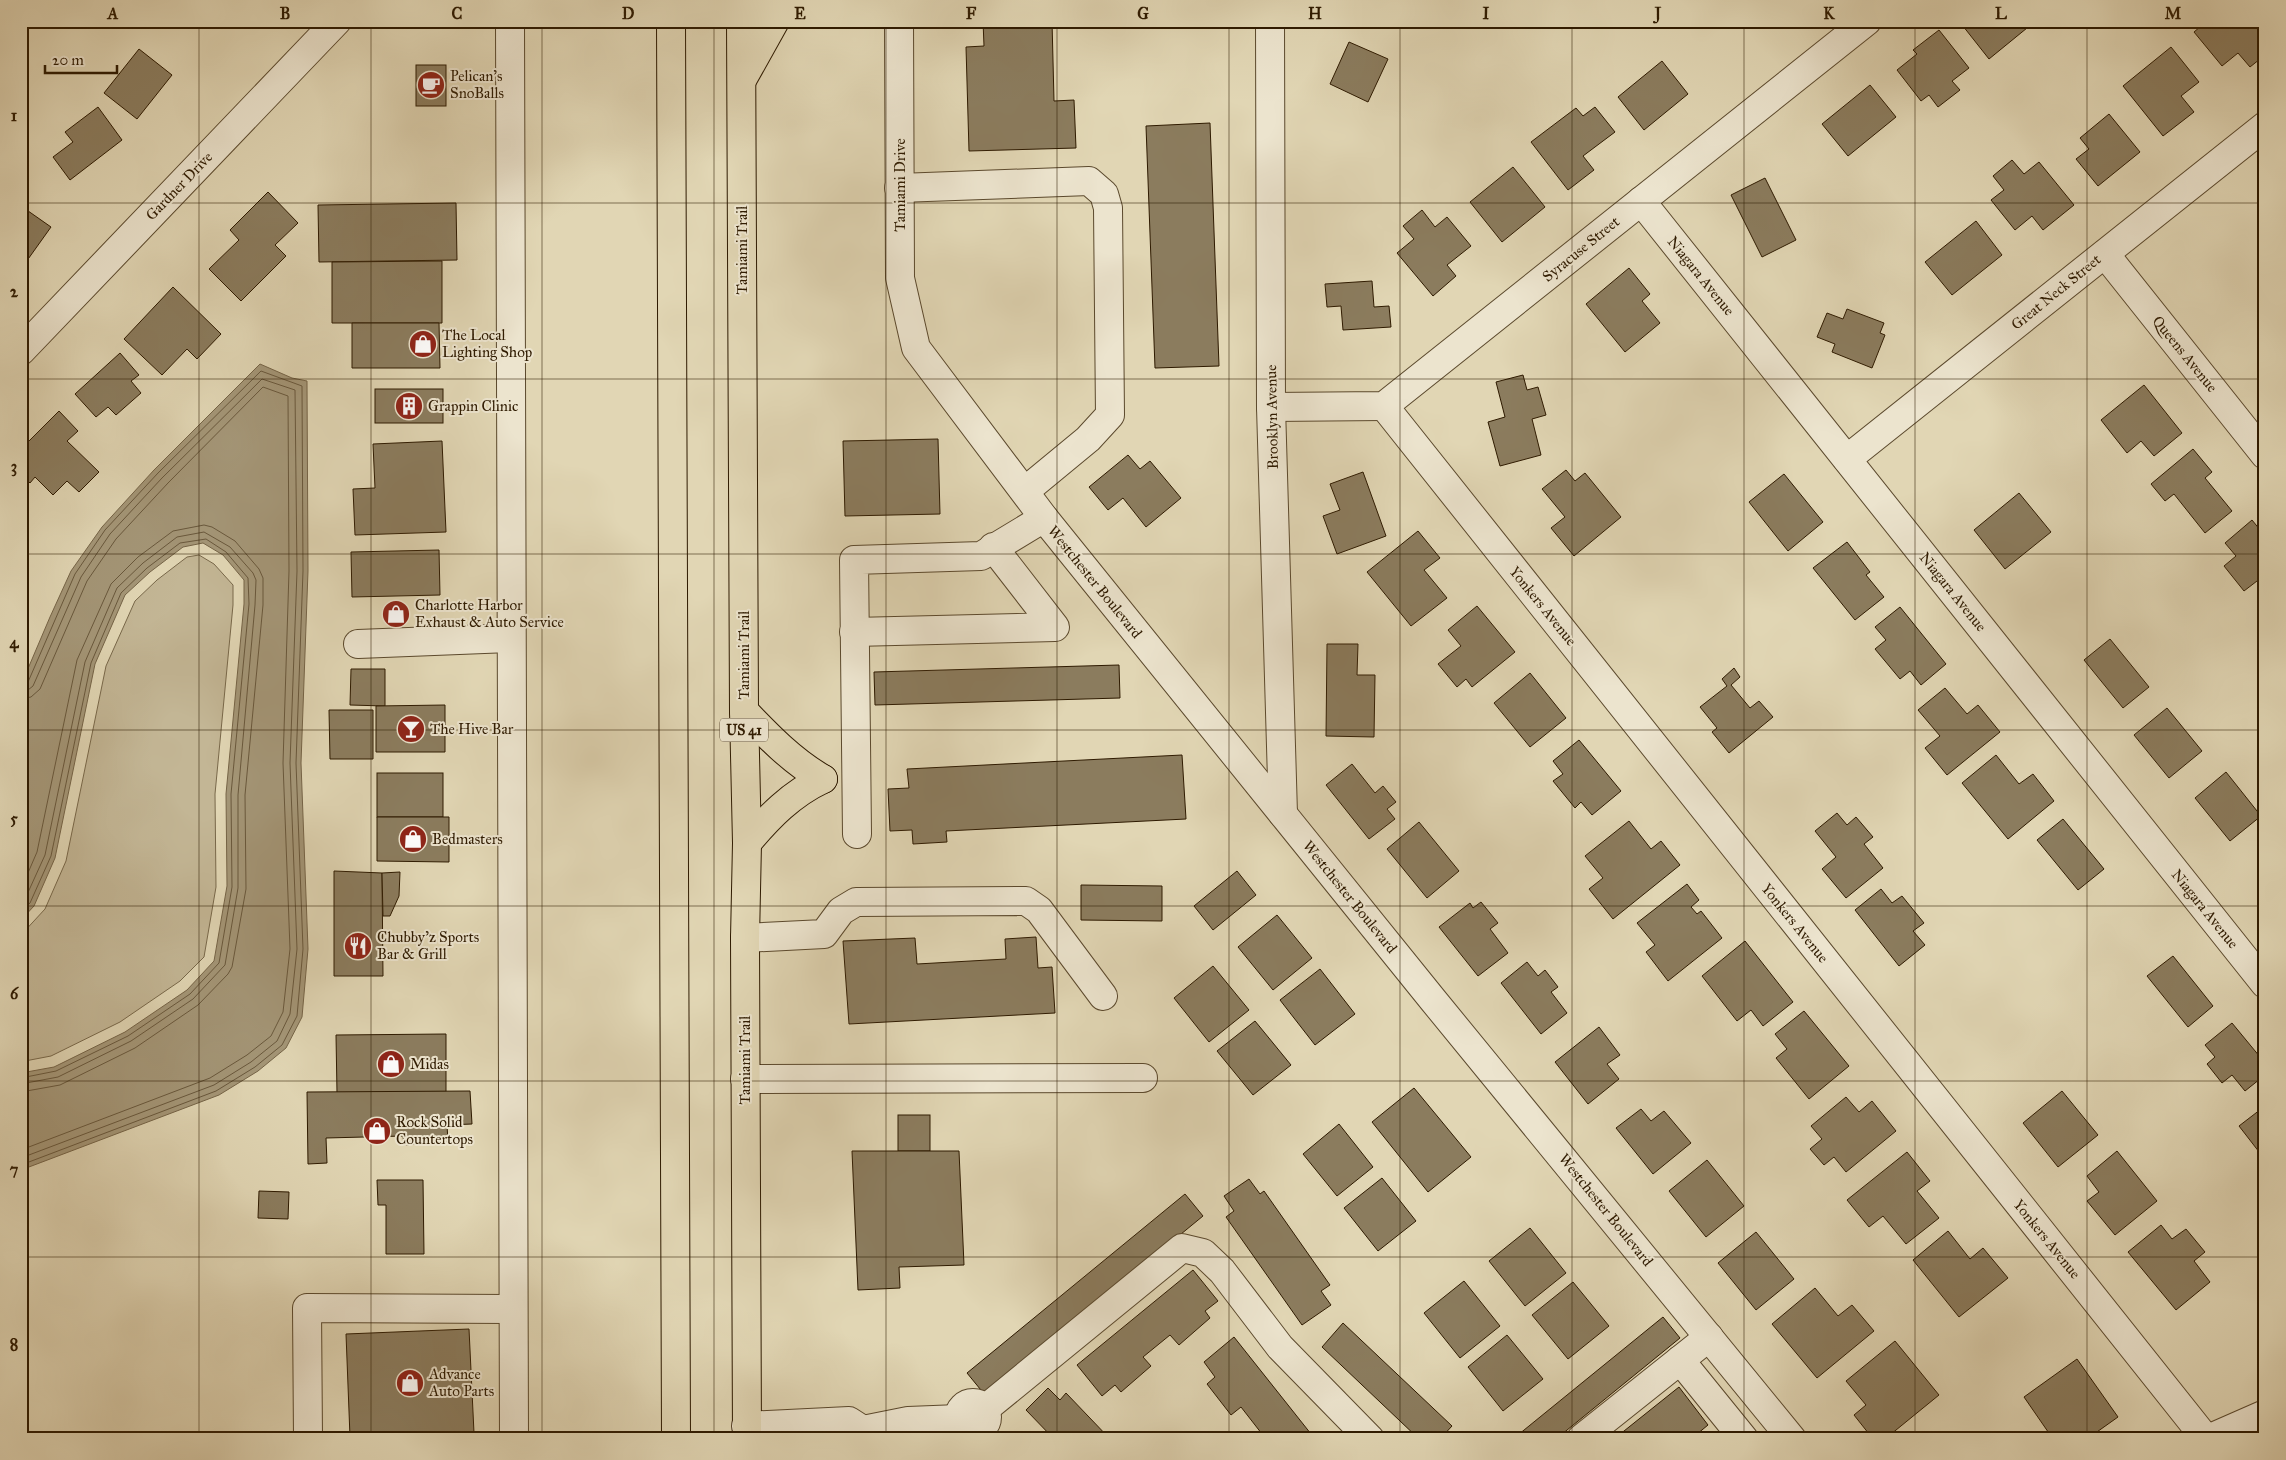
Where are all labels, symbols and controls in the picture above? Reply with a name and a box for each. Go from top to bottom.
text: A [107,4,119,23]
text: B [280,4,290,23]
text: C [452,4,463,23]
text: D [622,4,635,23]
text: E [794,4,806,23]
text: F [966,4,977,23]
text: G [1137,4,1149,23]
text: H [1308,4,1322,23]
text: I [1483,4,1490,23]
text: J [1653,4,1662,24]
text: K [1823,4,1835,23]
text: L [1995,4,2007,23]
text: M [2165,4,2182,23]
scale bar [45,42,118,74]
text: 20 m [52,51,84,69]
place label: Pelican's SnoBalls [450,67,504,102]
cafe icon: Pelican's SnoBalls [416,70,446,100]
text: 1 [11,106,18,125]
street label: Tamiami Drive [891,138,909,232]
street label: Gardner Drive [142,148,216,224]
street label: Tamiami Trail [733,205,751,294]
street label: Syracuse Street [1539,212,1624,286]
street label: Niagara Avenue [1664,233,1738,319]
street label: Great Neck Street [2008,250,2105,334]
text: 2 [10,282,19,301]
street label: Queens Avenue [2149,312,2221,396]
place label: The Local Lighting Shop [442,326,532,361]
shop icon: The Local Lighting Shop [408,329,438,359]
street label: Brooklyn Avenue [1262,364,1282,470]
building icon: Grappin Clinic [394,391,424,421]
place label: Grappin Clinic [428,397,518,415]
text: 3 [11,457,17,477]
street label: Westchester Boulevard [1044,522,1146,642]
street label: Niagara Avenue [1916,549,1990,635]
street label: Yonkers Avenue [1506,563,1580,649]
place label: Charlotte Harbor Exhaust & Auto Service [415,596,564,631]
shop icon: Charlotte Harbor Exhaust & Auto Service [381,599,411,629]
street label: Tamiami Trail [735,610,753,699]
text: 4 [10,633,20,653]
bar icon: The Hive Bar [396,714,426,744]
road number: US 41 [720,718,768,742]
place label: The Hive Bar [430,720,514,738]
text: 5 [10,809,18,828]
shop icon: Bedmasters [398,824,428,854]
place label: Bedmasters [432,830,503,848]
street label: Westchester Boulevard [1299,837,1401,957]
street label: Niagara Avenue [2168,866,2242,952]
street label: Yonkers Avenue [1758,880,1832,966]
place label: Chubby'z Sports Bar & Grill [377,928,479,963]
restaurant icon: Chubby'z Sports Bar & Grill [343,931,373,961]
text: 6 [10,984,19,1003]
street label: Tamiami Trail [736,1015,754,1104]
shop icon: Midas [376,1049,406,1079]
place label: Midas [410,1055,449,1073]
place label: Rock Solid Countertops [396,1113,473,1148]
shop icon: Rock Solid Countertops [362,1116,392,1146]
street label: Westchester Boulevard [1555,1150,1657,1270]
text: 7 [10,1160,19,1179]
street label: Yonkers Avenue [2010,1196,2084,1282]
text: 8 [10,1335,18,1354]
place label: Advance Auto Parts [428,1365,494,1400]
shop icon: Advance Auto Parts [395,1368,425,1398]

